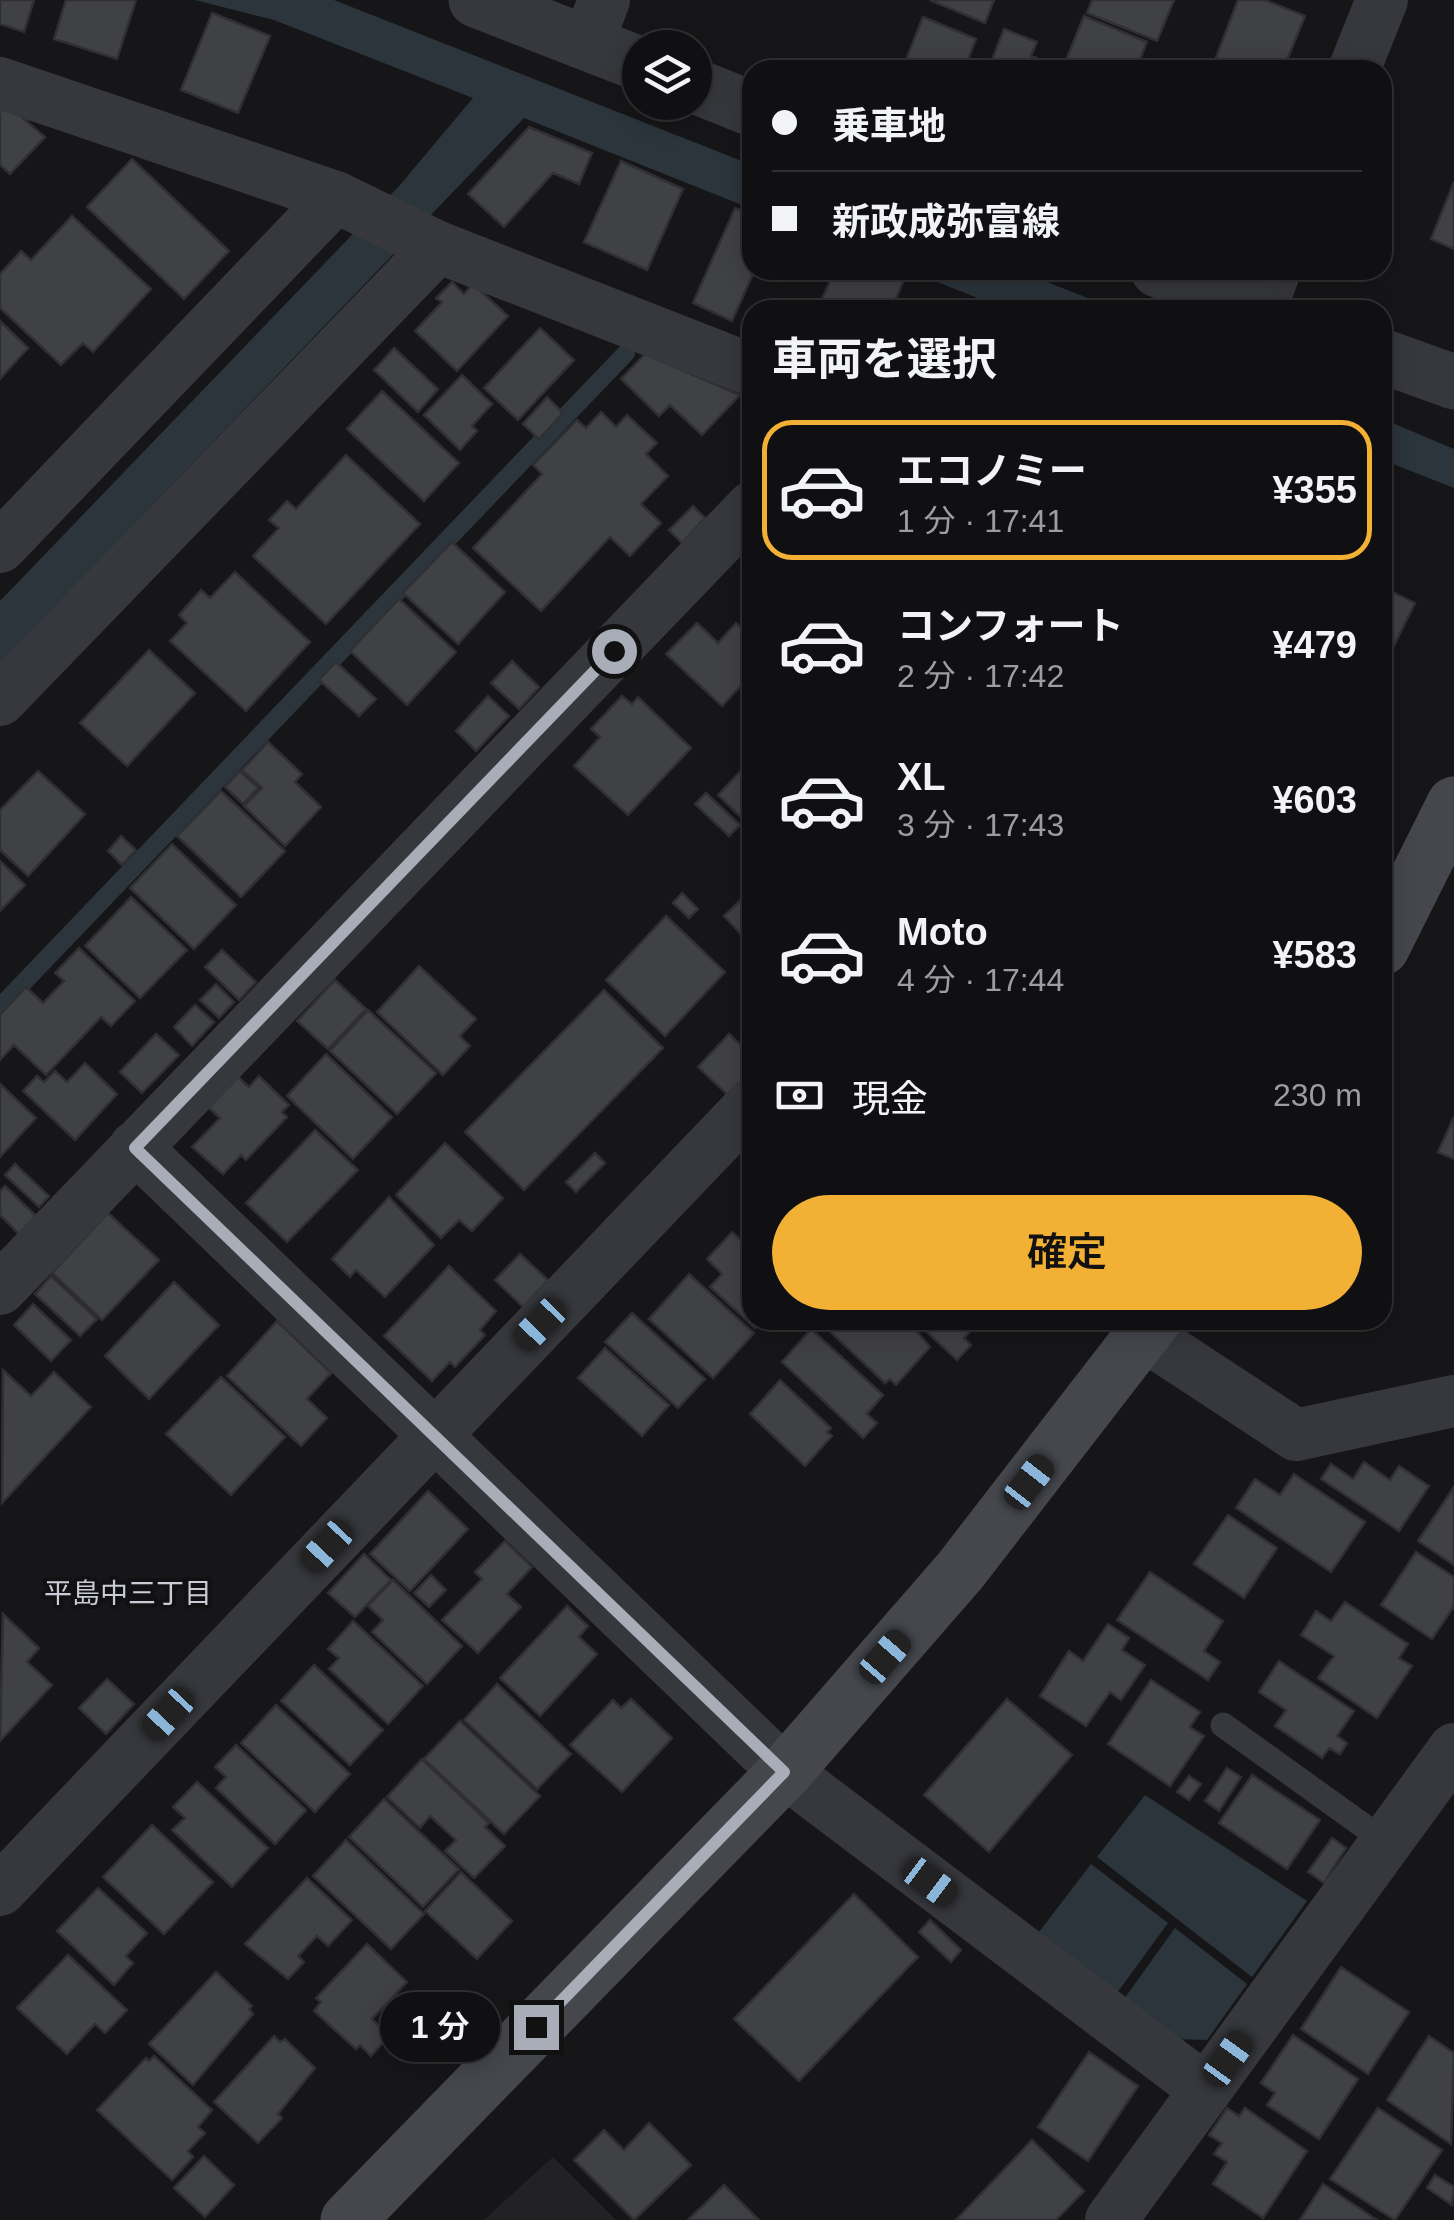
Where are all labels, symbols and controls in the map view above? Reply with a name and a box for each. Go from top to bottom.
map controls [622,30,712,120]
button: layers [622,30,712,120]
text: 乗車地 [832,105,946,147]
text: 新政成弥富線 [832,201,1060,243]
text: 車両を選択 [772,334,997,385]
icon: car [777,445,867,535]
text: エコノミー [897,450,1087,492]
text: ¥355 [1272,469,1357,511]
text: 1 分 · 17:41 [897,503,1064,539]
icon: car [777,600,867,690]
text: コンフォート [897,605,1124,647]
text: ¥479 [1272,624,1357,666]
route start [592,629,637,674]
text: 2 分 · 17:42 [897,658,1064,694]
icon: car [777,755,867,845]
text: XL [897,756,946,798]
text: ¥603 [1272,779,1357,821]
text: 3 分 · 17:43 [897,807,1064,843]
icon: car [777,910,867,1000]
text: Moto [897,911,988,953]
text: ¥583 [1272,934,1357,976]
text: 4 分 · 17:44 [897,962,1064,998]
icon: cash [772,1068,827,1123]
text: 230 m [1273,1077,1362,1113]
text: 現金 [852,1078,928,1120]
button: 確定 [772,1195,1362,1310]
car [508,1292,572,1356]
car [999,1449,1059,1515]
car [296,1514,358,1578]
district label: 平島中三丁目 [44,1578,212,1609]
car [854,1625,916,1689]
car [137,1682,199,1746]
car [897,1852,963,1912]
callout: 1 分 [381,1992,501,2062]
route end [514,2005,559,2050]
text: 1 分 [411,2009,469,2045]
car [1198,2026,1258,2092]

